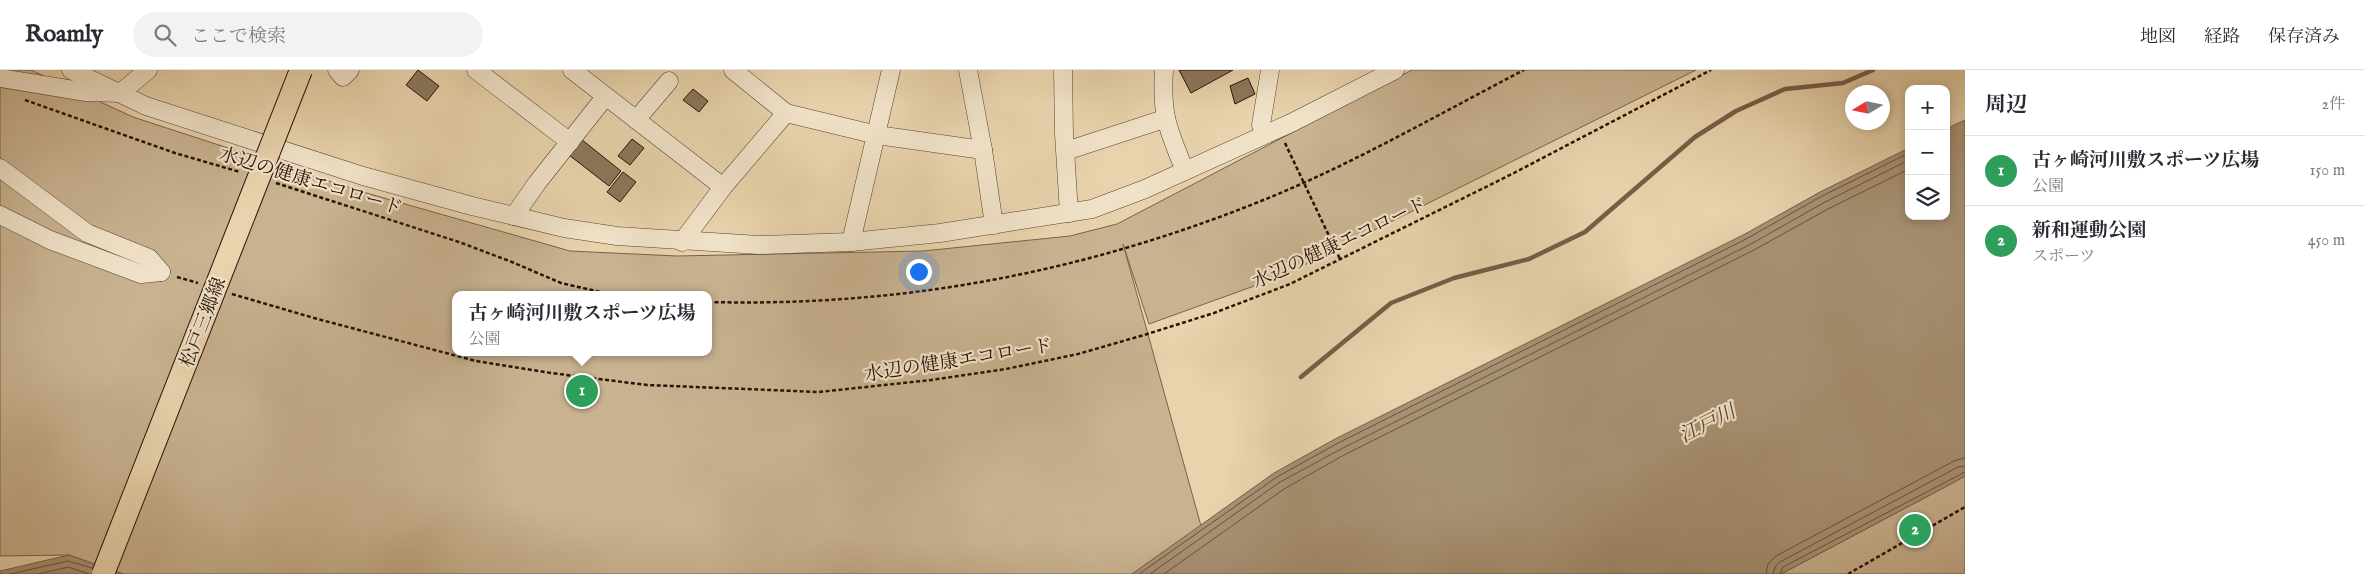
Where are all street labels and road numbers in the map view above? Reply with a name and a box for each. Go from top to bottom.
street label: 水辺の健康エコロード [216,143,405,221]
street label: 水辺の健康エコロード [1249,193,1431,295]
street label: 松戸三郷線 [176,274,232,371]
street label: 水辺の健康エコロード [863,334,1054,388]

